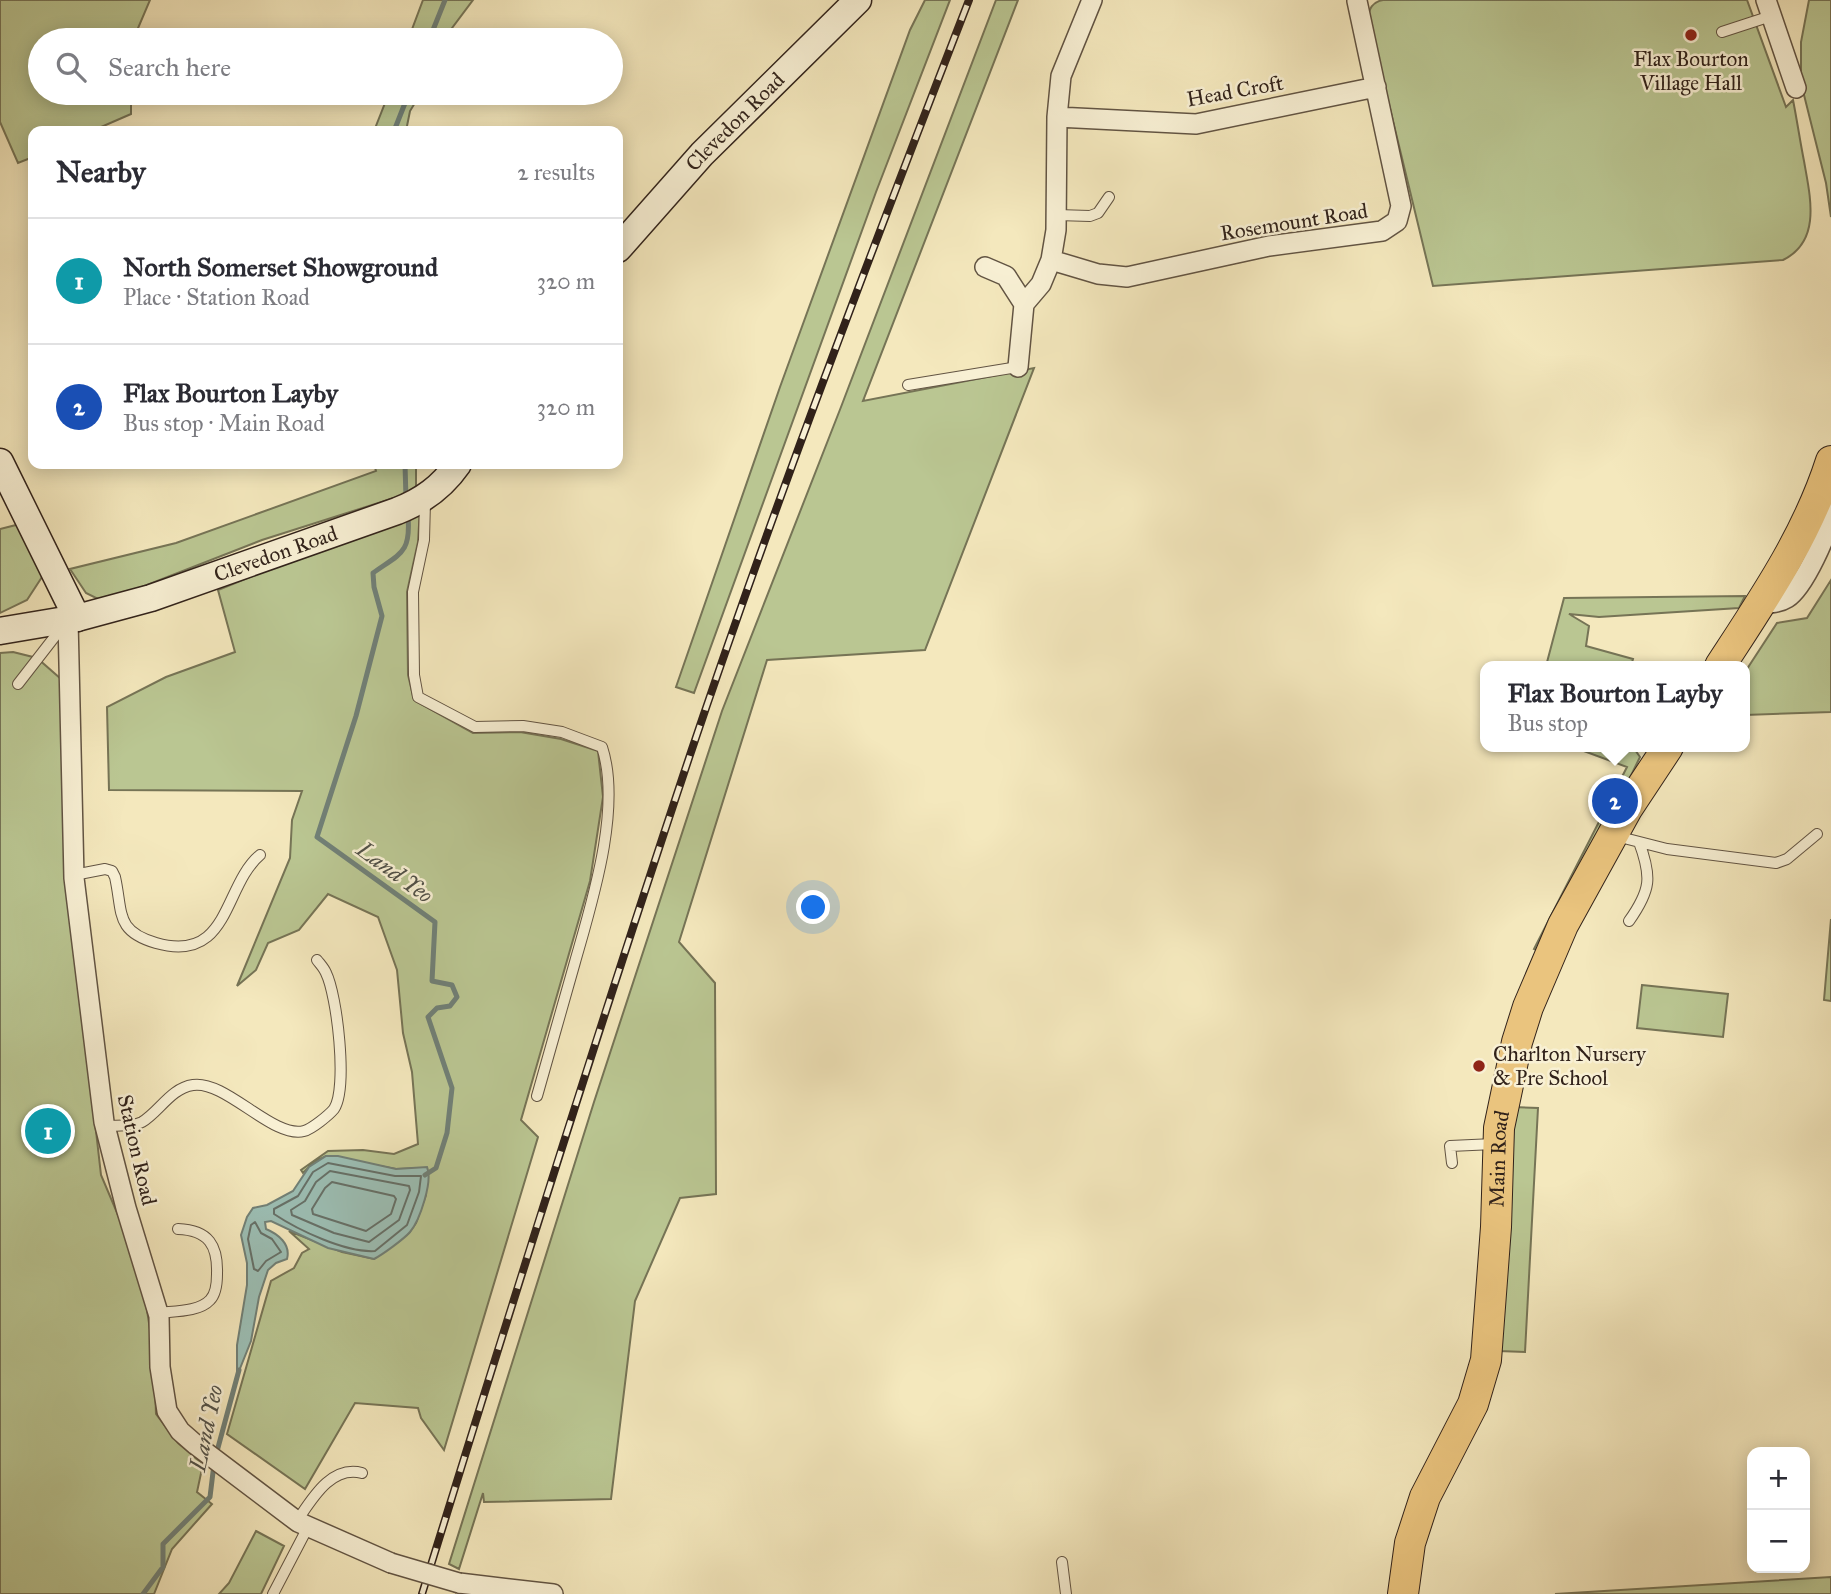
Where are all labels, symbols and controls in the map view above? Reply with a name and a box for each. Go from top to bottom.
marker: Flax Bourton Village Hall [1683,27,1699,43]
search box [28,28,623,105]
place label: Flax Bourton Village Hall [1633,46,1749,96]
icon: search [52,48,90,86]
text: Search here [108,51,231,83]
street label: Clevedon Road [680,67,790,176]
street label: Head Croft [1185,70,1286,112]
text: Nearby [56,154,146,190]
text: 2 results [517,158,595,186]
street label: Rosemount Road [1218,197,1370,247]
text: North Somerset Showground [123,251,438,283]
text: 1 [74,267,84,295]
text: 320 m [537,267,595,295]
text: Place · Station Road [123,283,310,311]
text: Flax Bourton Layby [123,377,338,409]
text: 2 [73,393,85,421]
text: 320 m [537,393,595,421]
text: Bus stop · Main Road [123,409,325,437]
street label: Clevedon Road [210,520,341,588]
popup [1480,661,1750,752]
text: Flax Bourton Layby [1508,677,1722,709]
text: Bus stop [1508,709,1588,737]
pin: 2 [1592,775,1638,827]
water label: Land Yeo [351,834,439,909]
your location [796,890,830,924]
place label: Charlton Nursery & Pre School [1493,1041,1647,1091]
marker: Charlton Nursery & Pre School [1471,1058,1487,1074]
street label: Station Road [112,1092,162,1208]
pin: 1 [25,1105,71,1157]
street label: Main Road [1484,1108,1515,1208]
water label: Land Yeo [183,1382,229,1475]
map controls [1747,1447,1810,1573]
button: + [1747,1447,1810,1510]
button: − [1747,1510,1810,1573]

